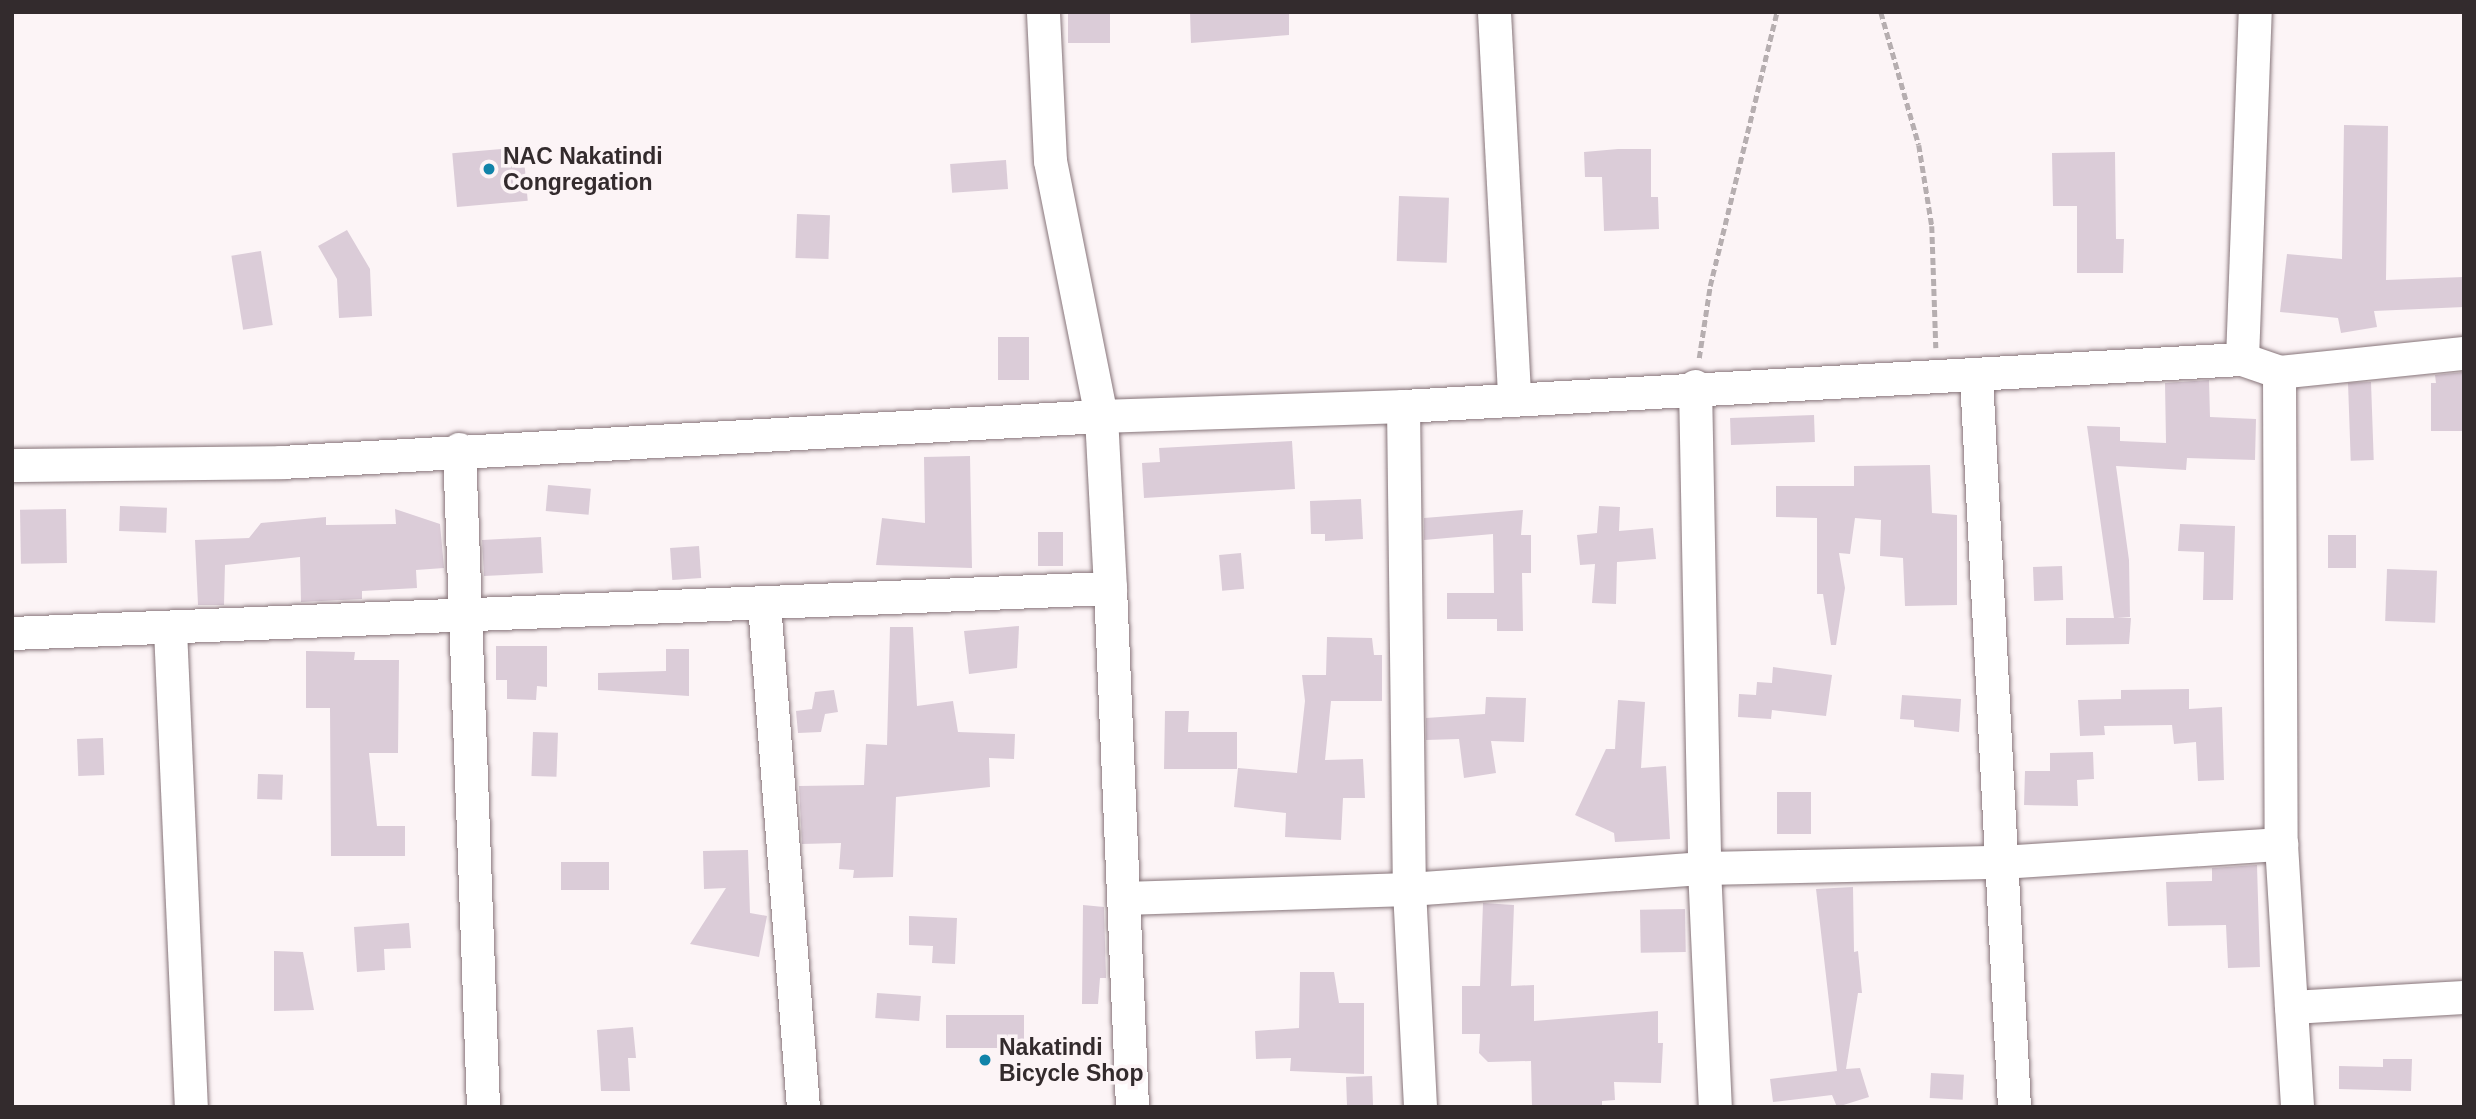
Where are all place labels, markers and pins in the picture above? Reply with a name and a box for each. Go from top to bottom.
place label: NAC Nakatindi Congregation [503,142,663,196]
marker: NAC Nakatindi Congregation [481,161,497,177]
place label: Nakatindi Bicycle Shop [999,1033,1143,1087]
marker: Nakatindi Bicycle Shop [977,1052,993,1068]

